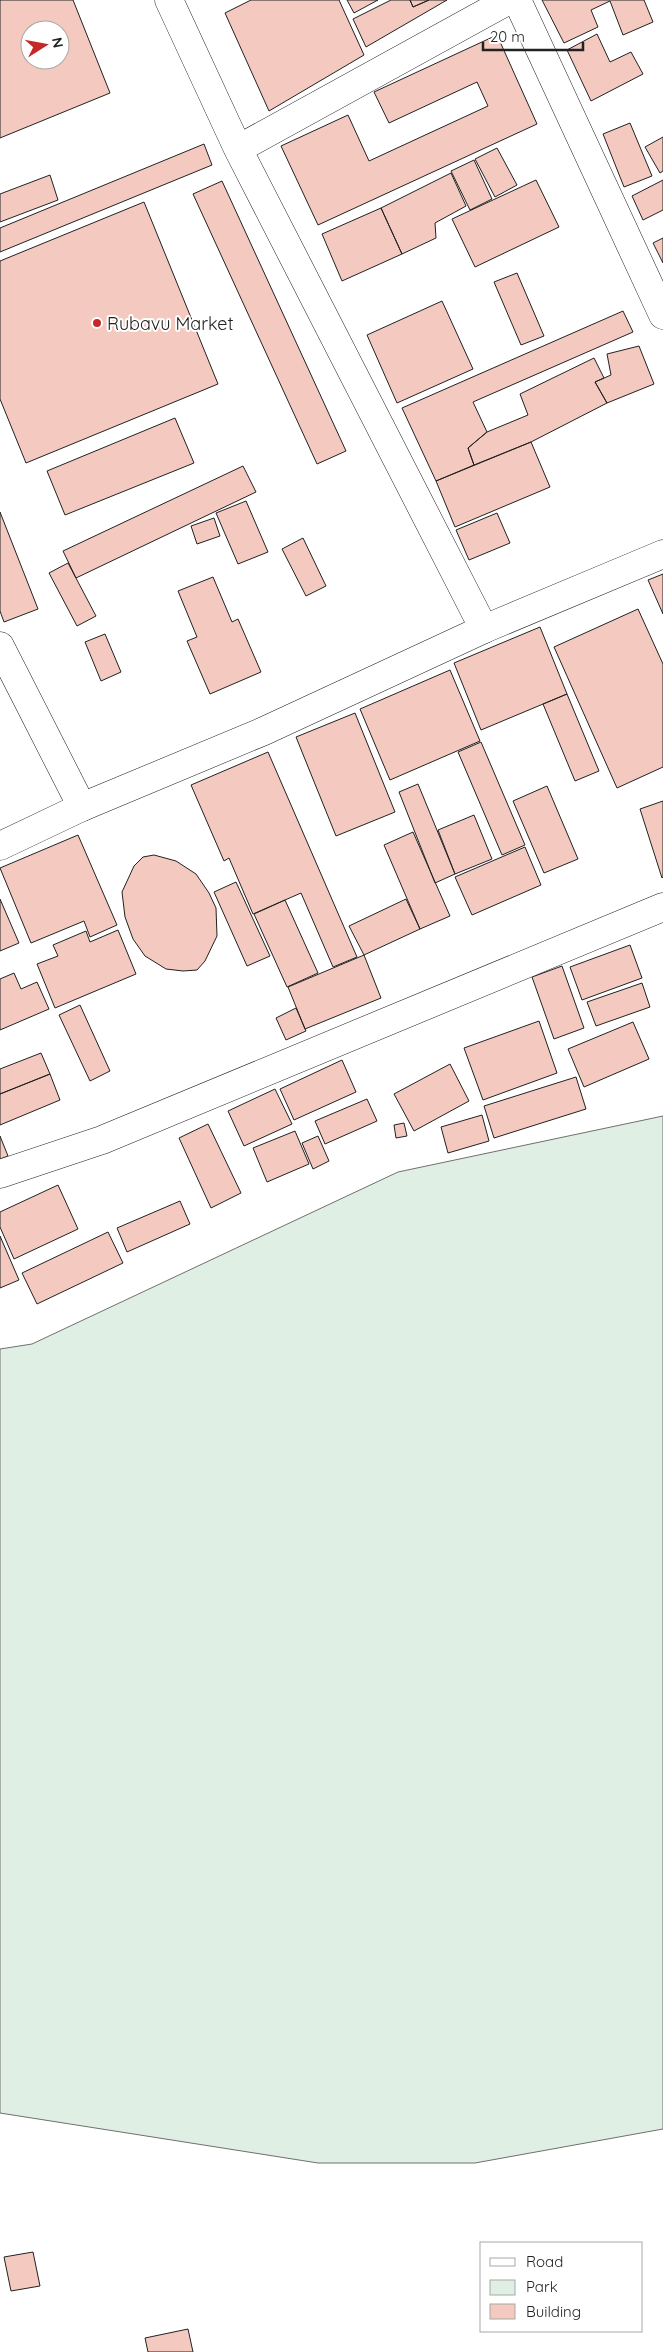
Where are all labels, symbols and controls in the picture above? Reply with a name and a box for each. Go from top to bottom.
north arrow [20,20,70,70]
scale bar [483,20,583,52]
text: 20 m [490,27,525,46]
text: N [48,36,68,49]
place label: Rubavu Market [107,312,234,335]
marker: Rubavu Market [91,317,103,329]
legend [480,2242,643,2332]
text: Road [526,2252,563,2271]
text: Park [526,2277,558,2296]
text: Building [526,2302,581,2321]

